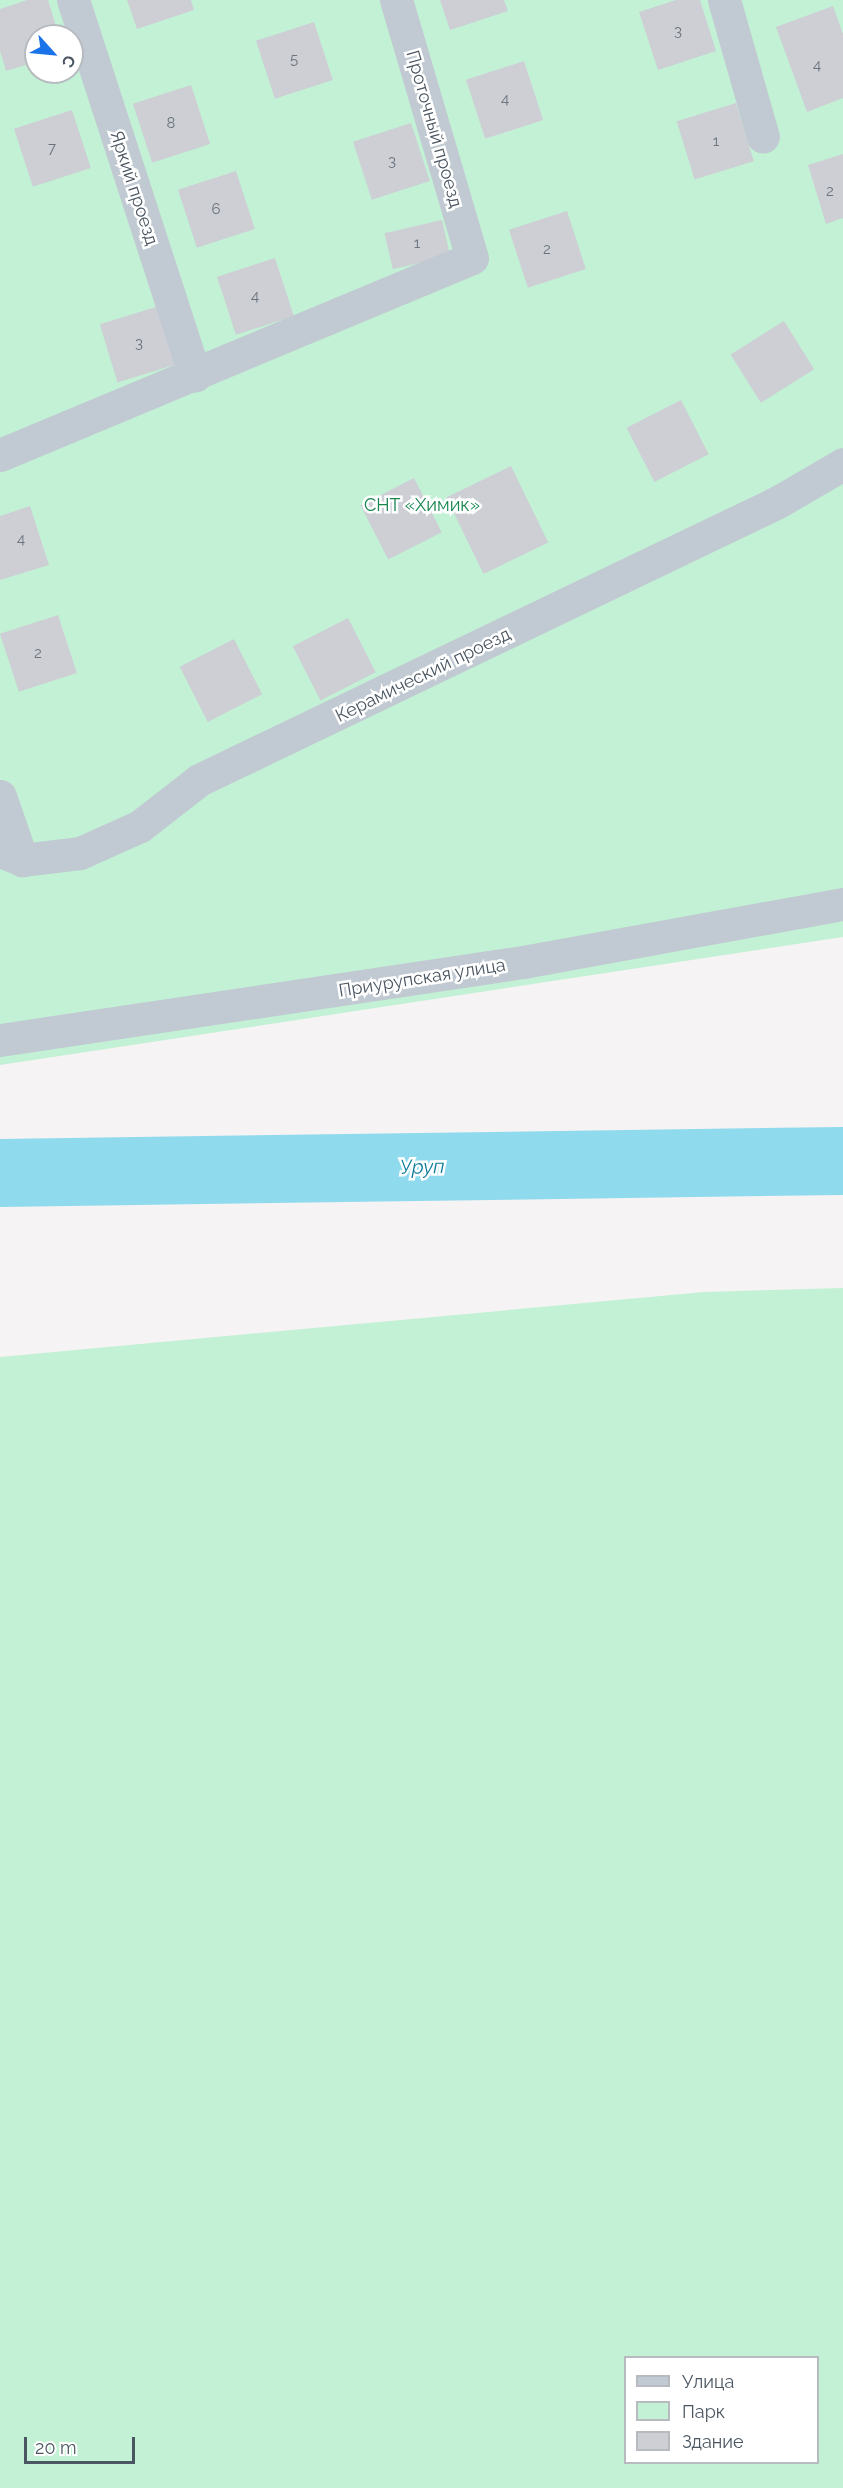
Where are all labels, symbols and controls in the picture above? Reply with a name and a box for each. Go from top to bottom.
house number: 3 [674,23,682,41]
north arrow [24,24,84,84]
street label: Проточный проезд [401,48,467,210]
house number: 5 [290,51,298,69]
text: С [58,52,80,71]
house number: 4 [813,57,821,75]
house number: 4 [501,91,509,109]
house number: 8 [167,115,175,133]
street label: Яркий проезд [105,128,163,248]
house number: 1 [713,133,719,151]
house number: 7 [48,140,56,158]
house number: 3 [388,153,396,171]
house number: 2 [826,183,834,201]
house number: 6 [211,201,221,219]
house number: 1 [414,235,420,253]
house number: 2 [543,241,551,259]
house number: 4 [251,288,259,306]
house number: 3 [135,335,143,353]
park label: СНТ «Химик» [364,494,480,516]
house number: 4 [17,531,25,549]
street label: Керамический проезд [332,623,514,727]
house number: 2 [34,645,42,663]
street label: Приурупская улица [337,954,507,1002]
water label: Уруп [399,1155,445,1179]
legend [624,2356,819,2464]
text: Улица [682,2371,734,2392]
text: Парк [682,2401,725,2422]
scale bar [27,2425,138,2463]
text: Здание [682,2431,744,2452]
text: 20 m [35,2437,77,2458]

